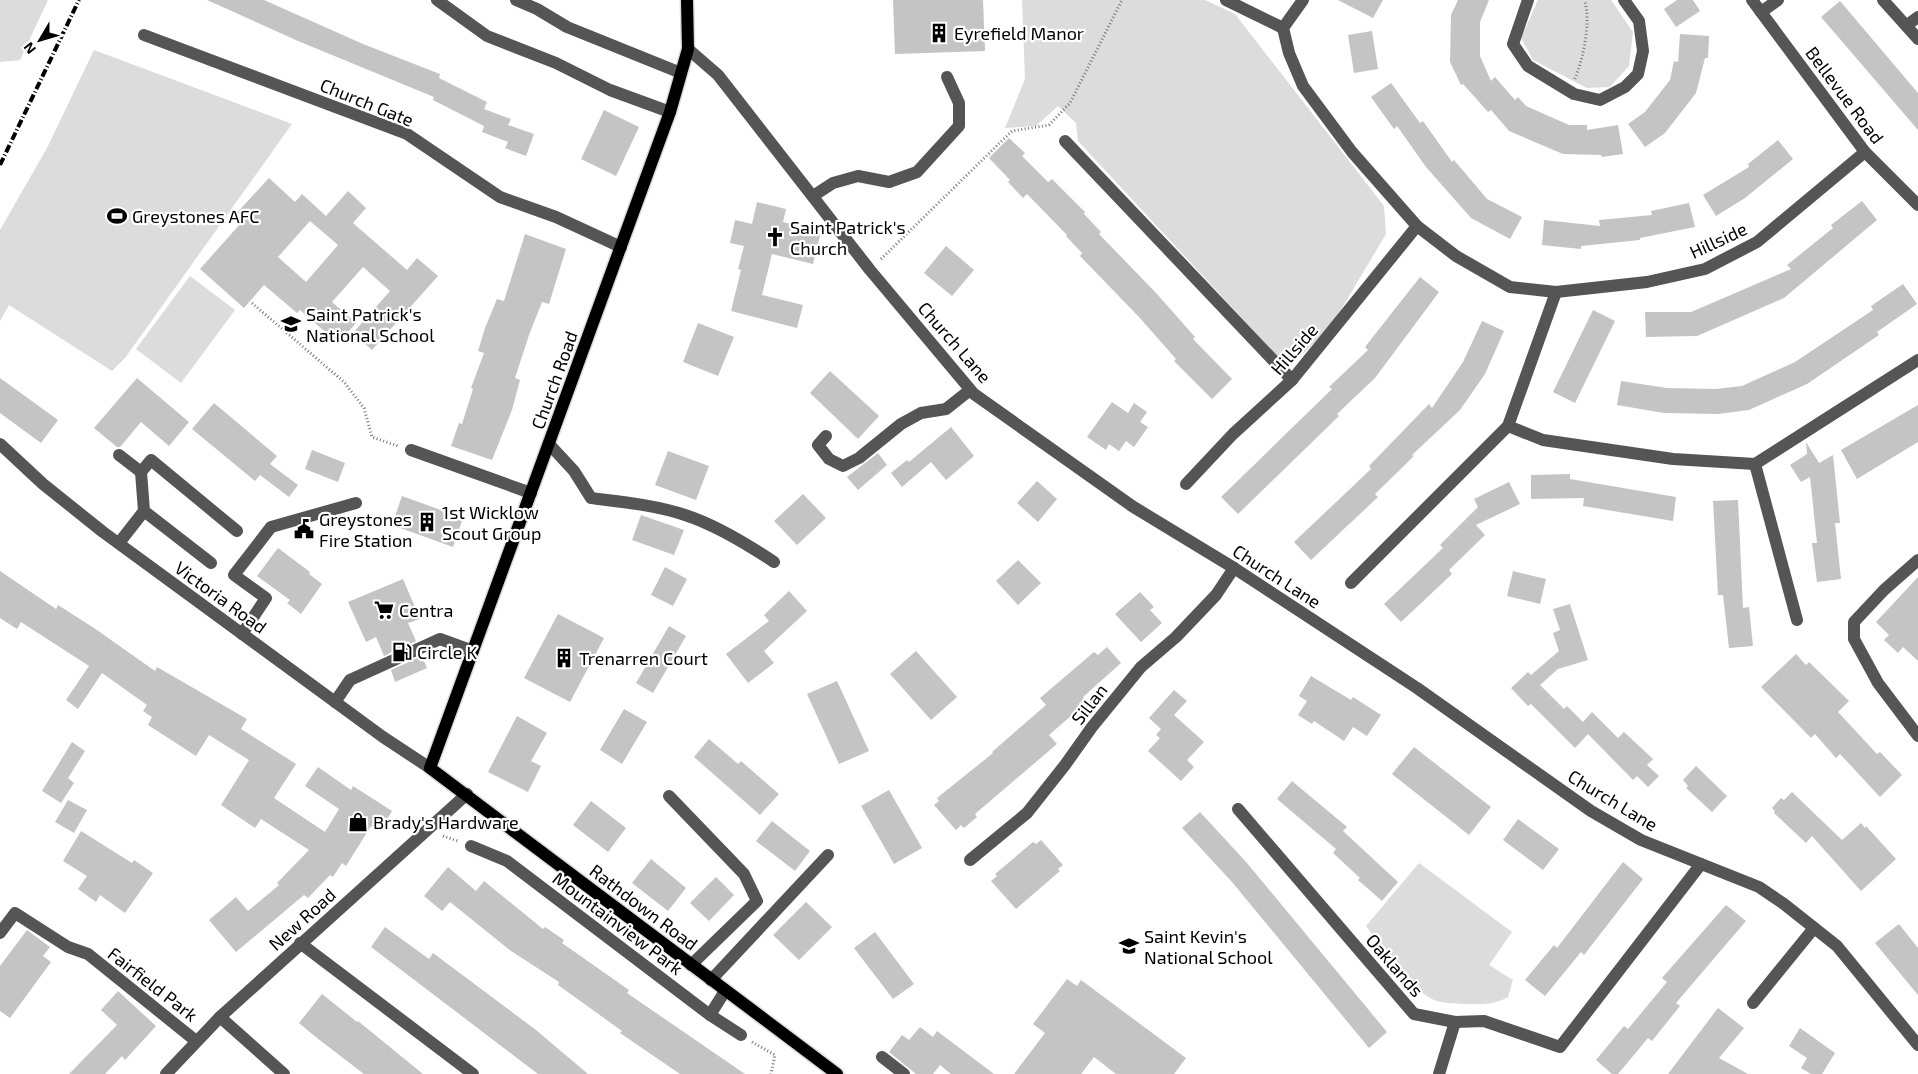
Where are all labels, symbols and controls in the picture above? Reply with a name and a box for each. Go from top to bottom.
north arrow [15,15,65,65]
building icon: Eyrefield Manor [928,22,950,44]
place label: Eyrefield Manor [954,22,1084,44]
text: N [20,39,39,58]
street label: Bellevue Road [1801,42,1889,148]
street label: Church Gate [317,73,417,131]
sports icon: Greystones AFC [106,205,128,227]
place label: Greystones AFC [132,205,260,227]
place label: Saint Patrick's Church [790,216,906,259]
street label: Hillside [1686,217,1750,263]
church icon: Saint Patrick's Church [764,226,786,248]
street label: Church Lane [914,297,996,387]
place label: Saint Patrick's National School [306,303,435,346]
school or university icon: Saint Patrick's National School [280,313,302,335]
street label: Hillside [1266,319,1322,379]
street label: Church Road [526,328,582,432]
place label: 1st Wicklow Scout Group [442,501,541,544]
place label: Greystones Fire Station [319,508,413,551]
building icon: 1st Wicklow Scout Group [416,511,438,533]
public building icon: Greystones Fire Station [293,518,315,540]
street label: Church Lane [1229,539,1325,613]
street label: Victoria Road [171,556,271,638]
supermarket icon: Centra [373,599,395,621]
place label: Centra [399,599,453,621]
fuel station icon: Circle K [391,641,413,663]
place label: Circle K [417,641,478,663]
building icon: Trenarren Court [553,647,575,669]
place label: Trenarren Court [579,647,708,669]
street label: Sillan [1066,679,1112,729]
street label: Church Lane [1564,765,1662,835]
shop icon: Brady's Hardware [347,811,369,833]
place label: Brady's Hardware [373,811,519,833]
street label: Rathdown Road [586,859,702,955]
street label: Mountainview Park [549,867,687,979]
street label: New Road [264,883,340,955]
place label: Saint Kevin's National School [1144,925,1273,968]
street label: Oaklands [1362,929,1428,1001]
school or university icon: Saint Kevin's National School [1118,935,1140,957]
street label: Fairfield Park [104,942,202,1026]

